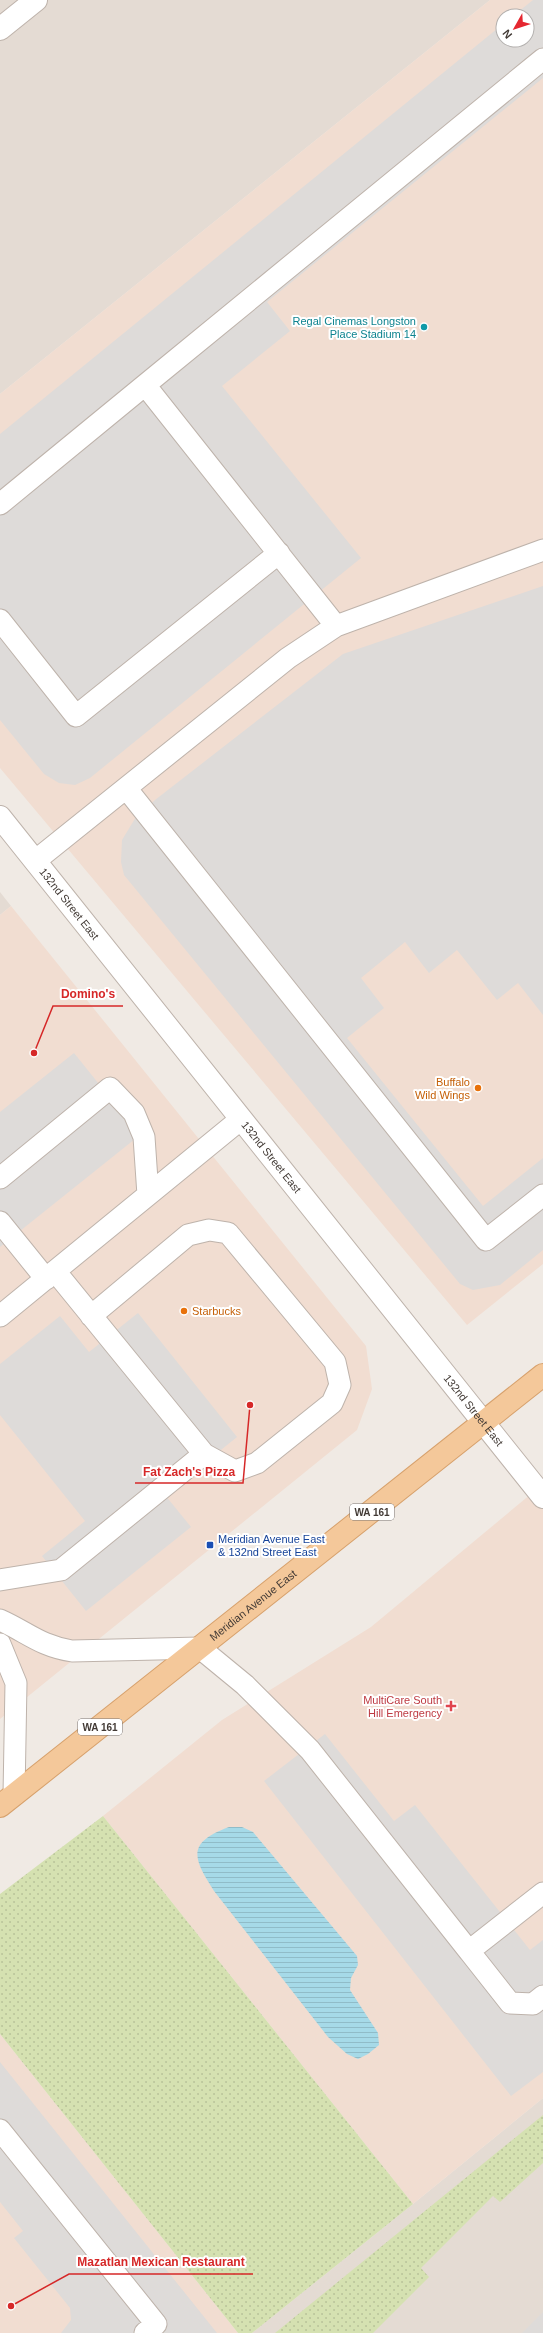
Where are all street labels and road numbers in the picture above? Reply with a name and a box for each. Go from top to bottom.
street label: 132nd Street East [37,866,101,942]
street label: 132nd Street East [239,1119,304,1195]
street label: 132nd Street East [441,1372,506,1448]
road number: WA 161 [350,1504,394,1520]
street label: Meridian Avenue East [207,1567,299,1643]
road number: WA 161 [78,1719,122,1735]

